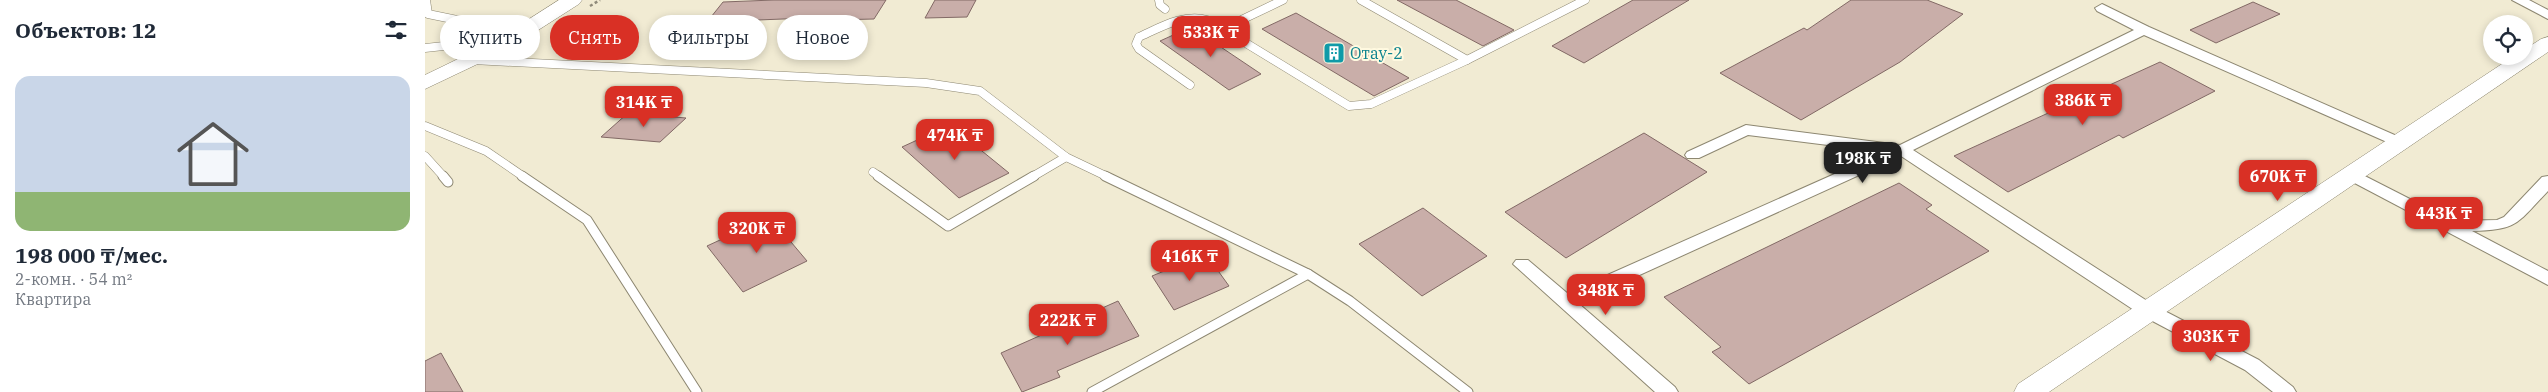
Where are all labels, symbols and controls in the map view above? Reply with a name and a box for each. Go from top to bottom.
chip: Купить [440,15,540,60]
chip: Снять [550,15,639,60]
chip: Фильтры [649,15,767,60]
chip: Новое [777,15,868,60]
pin: 533K ₸ [1170,15,1252,58]
map controls [2483,15,2533,65]
button: locate [2483,15,2533,65]
text: Объектов: 12 [15,16,157,44]
icon: filters [382,16,410,44]
text: 533K ₸ [1183,22,1239,42]
building icon: Отау-2 [1322,41,1346,65]
place label: Отау-2 [1350,43,1403,63]
pin: 386K ₸ [2042,84,2124,126]
pin: 314K ₸ [603,86,685,128]
text: 386K ₸ [2055,90,2111,110]
text: 314K ₸ [616,92,672,112]
icon: home [168,109,258,199]
pin: 474K ₸ [914,119,996,161]
text: 474K ₸ [927,125,983,145]
pin: 198K ₸ [1822,142,1904,184]
text: 198K ₸ [1835,148,1891,168]
pin: 670K ₸ [2237,160,2319,202]
text: 670K ₸ [2250,166,2306,186]
pin: 443K ₸ [2403,196,2485,239]
text: 443K ₸ [2416,203,2472,223]
pin: 320K ₸ [716,212,798,254]
text: 320K ₸ [729,218,785,238]
pin: 416K ₸ [1149,240,1231,282]
text: 198 000 ₸/мес. [15,241,168,269]
text: 416K ₸ [1162,246,1218,266]
text: 2-комн. · 54 m² [15,269,132,289]
pin: 348K ₸ [1565,274,1647,316]
text: 348K ₸ [1578,280,1634,300]
text: Квартира [15,289,91,309]
pin: 222K ₸ [1027,304,1109,346]
text: 222K ₸ [1040,310,1096,330]
pin: 303K ₸ [2170,320,2252,362]
text: 303K ₸ [2183,326,2239,346]

